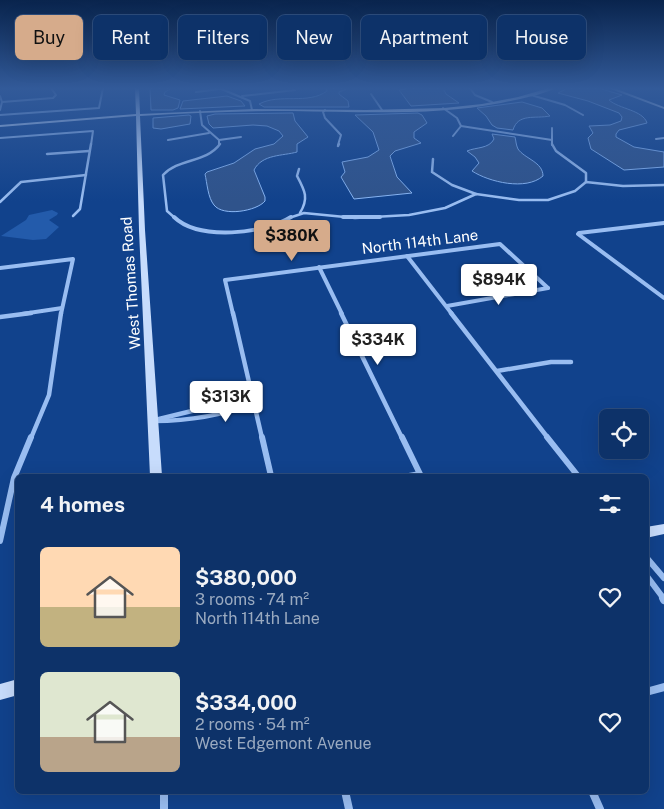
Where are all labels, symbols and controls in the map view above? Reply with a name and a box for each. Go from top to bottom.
chip: Buy [15,15,83,60]
chip: Rent [93,15,168,60]
chip: Filters [178,15,267,60]
chip: New [277,15,351,60]
chip: Apartment [361,15,487,60]
chip: House [497,15,586,60]
street label: West Thomas Road [117,216,144,350]
pin: $380K [257,220,327,262]
text: $380K [265,226,319,245]
street label: North 114th Lane [361,226,479,257]
pin: $894K [464,264,534,306]
text: $894K [472,270,526,289]
pin: $334K [343,324,413,366]
text: $334K [351,330,405,349]
pin: $313K [191,380,261,423]
text: $313K [201,387,251,406]
map controls [599,409,649,459]
button: locate [599,409,649,459]
icon: filters [596,490,624,518]
text: 4 homes [40,492,125,517]
text: $380,000 [195,565,297,590]
icon: home [80,567,140,627]
icon: heart [596,583,624,611]
text: 3 rooms · 74 m² [195,590,309,609]
text: North 114th Lane [195,609,320,628]
text: $334,000 [195,690,297,715]
icon: home [80,692,140,752]
icon: heart [596,708,624,736]
text: 2 rooms · 54 m² [195,715,310,734]
text: West Edgemont Avenue [195,734,372,753]

